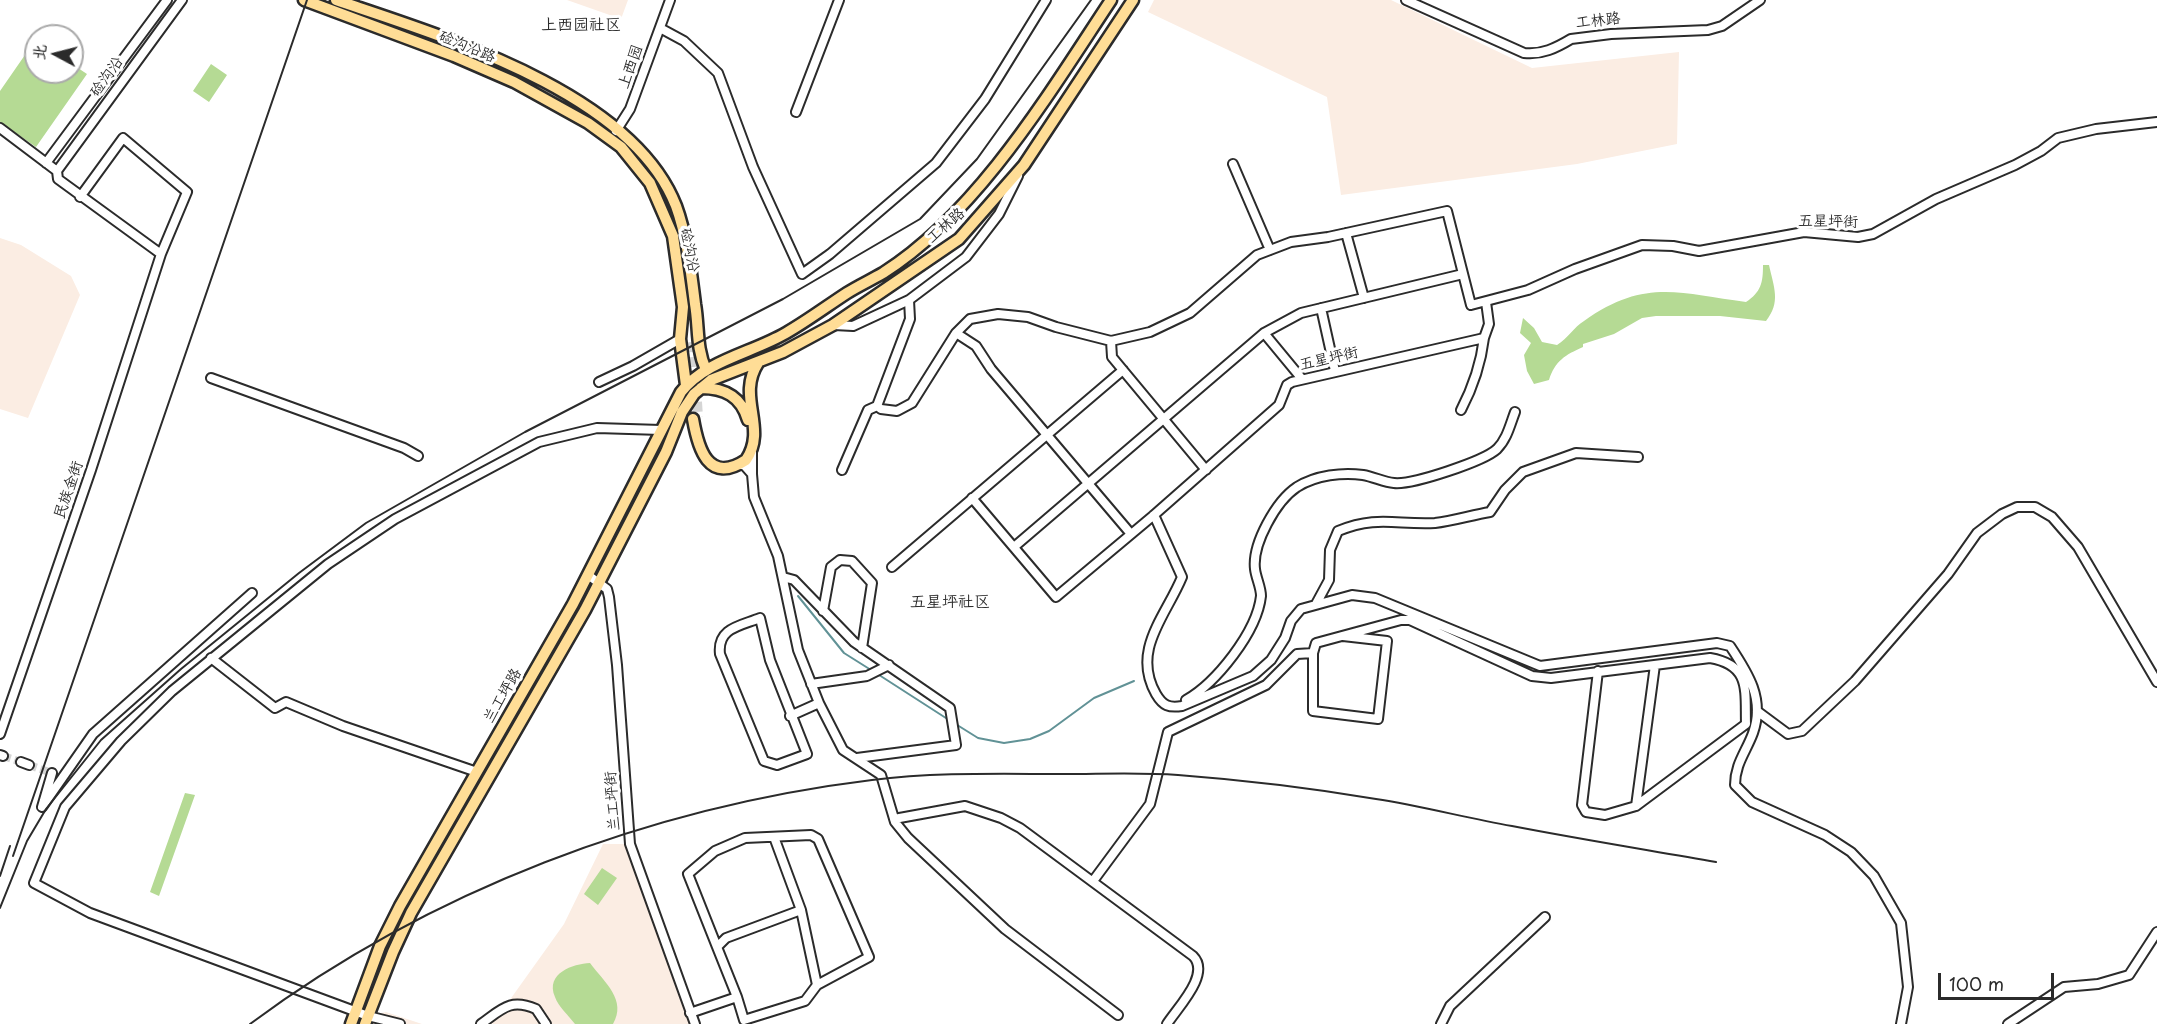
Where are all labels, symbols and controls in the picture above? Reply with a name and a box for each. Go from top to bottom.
street label: 工林路 [1575,10,1621,32]
district label: 上西园社区 [541,16,621,36]
north arrow [24,24,84,84]
street label: 硷沟沿路 [436,27,498,67]
text: 北 [25,43,51,61]
street label: 上西园 [615,43,647,91]
street label: 硷沟沿 [86,54,128,100]
street label: 工林路 [923,204,969,248]
street label: 五星坪街 [1798,212,1858,232]
street label: 硷沟沿 [676,226,702,274]
street label: 五星坪街 [1298,343,1360,375]
street label: 民族金街 [51,459,87,521]
district label: 五星坪社区 [910,593,990,613]
street label: 兰工坪路 [480,666,526,726]
street label: 兰工坪街 [602,770,624,832]
scale bar [1941,961,2056,999]
text: 100 m [1949,970,2004,997]

